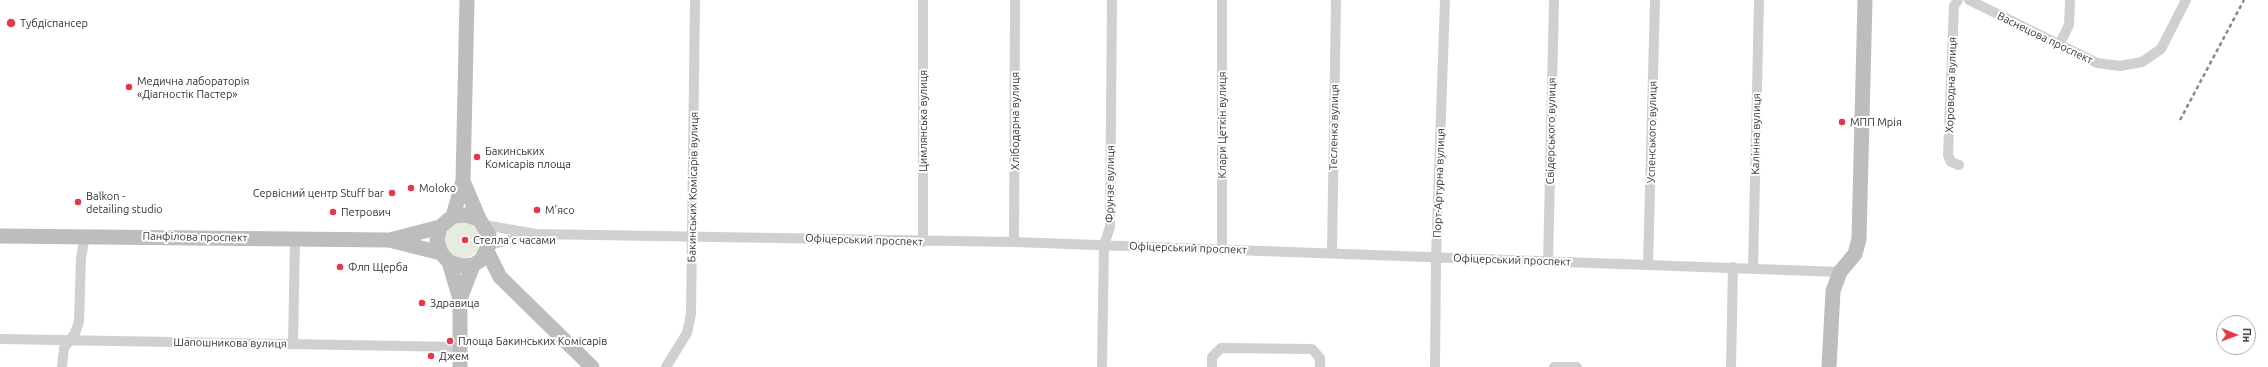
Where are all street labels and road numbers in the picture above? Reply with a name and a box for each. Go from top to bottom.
street label: Васнецова проспект [1995,9,2095,67]
street label: Хороводна вулиця [1943,37,1959,133]
street label: Цимлянська вулиця [916,70,930,172]
street label: Хлібодарна вулиця [1008,72,1022,170]
street label: Клари Цеткін вулиця [1215,72,1229,178]
street label: Свідерського вулиця [1543,77,1559,185]
street label: Успенського вулиця [1645,81,1659,183]
street label: Тесленка вулиця [1327,84,1341,170]
street label: Калініна вулиця [1749,93,1763,175]
street label: Бакинських Комісарів вулиця [685,112,701,262]
street label: Порт-Артурна вулиця [1430,128,1448,238]
street label: Фрунзе вулиця [1103,145,1117,223]
street label: Панфілова проспект [142,229,248,245]
street label: Офіцерський проспект [805,231,923,249]
street label: Офіцерський проспект [1129,239,1247,257]
street label: Офіцерський проспект [1453,251,1571,269]
street label: Шапошникова вулиця [173,335,287,351]

